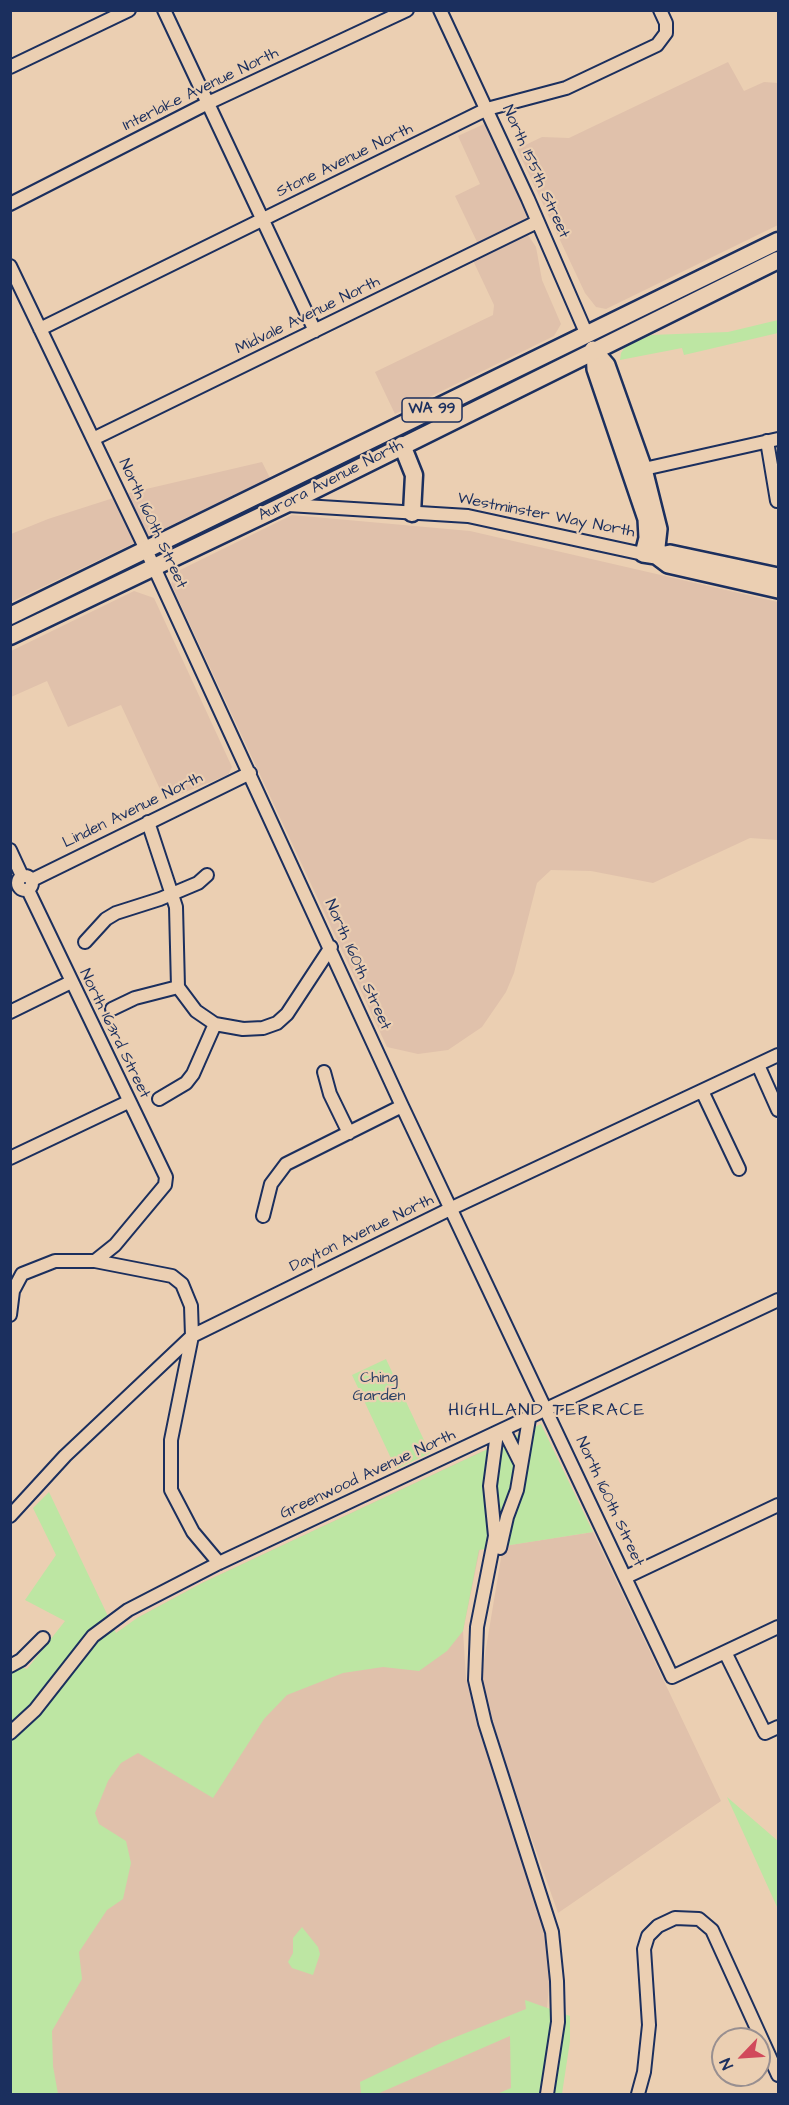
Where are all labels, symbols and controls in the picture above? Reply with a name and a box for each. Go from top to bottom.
street label: Interlake Avenue North [120,44,282,136]
street label: North 155th Street [497,103,573,241]
street label: Stone Avenue North [274,120,416,202]
street label: Midvale Avenue North [233,273,383,359]
road number: WA 99 [402,398,462,422]
street label: Aurora Avenue North [255,436,407,526]
street label: North 160th Street [114,456,190,592]
street label: Westminster Way North [456,489,636,543]
street label: Linden Avenue North [60,769,206,853]
street label: North 160th Street [320,897,394,1033]
street label: North 163rd Street [74,966,154,1102]
street label: Dayton Avenue North [287,1191,437,1277]
park label: Ching Garden [353,1369,405,1407]
district label: HIGHLAND TERRACE [448,1400,646,1422]
street label: Greenwood Avenue North [277,1426,459,1524]
street label: North 160th Street [571,1434,647,1570]
north arrow [711,2027,771,2087]
text: N [714,2055,739,2073]

